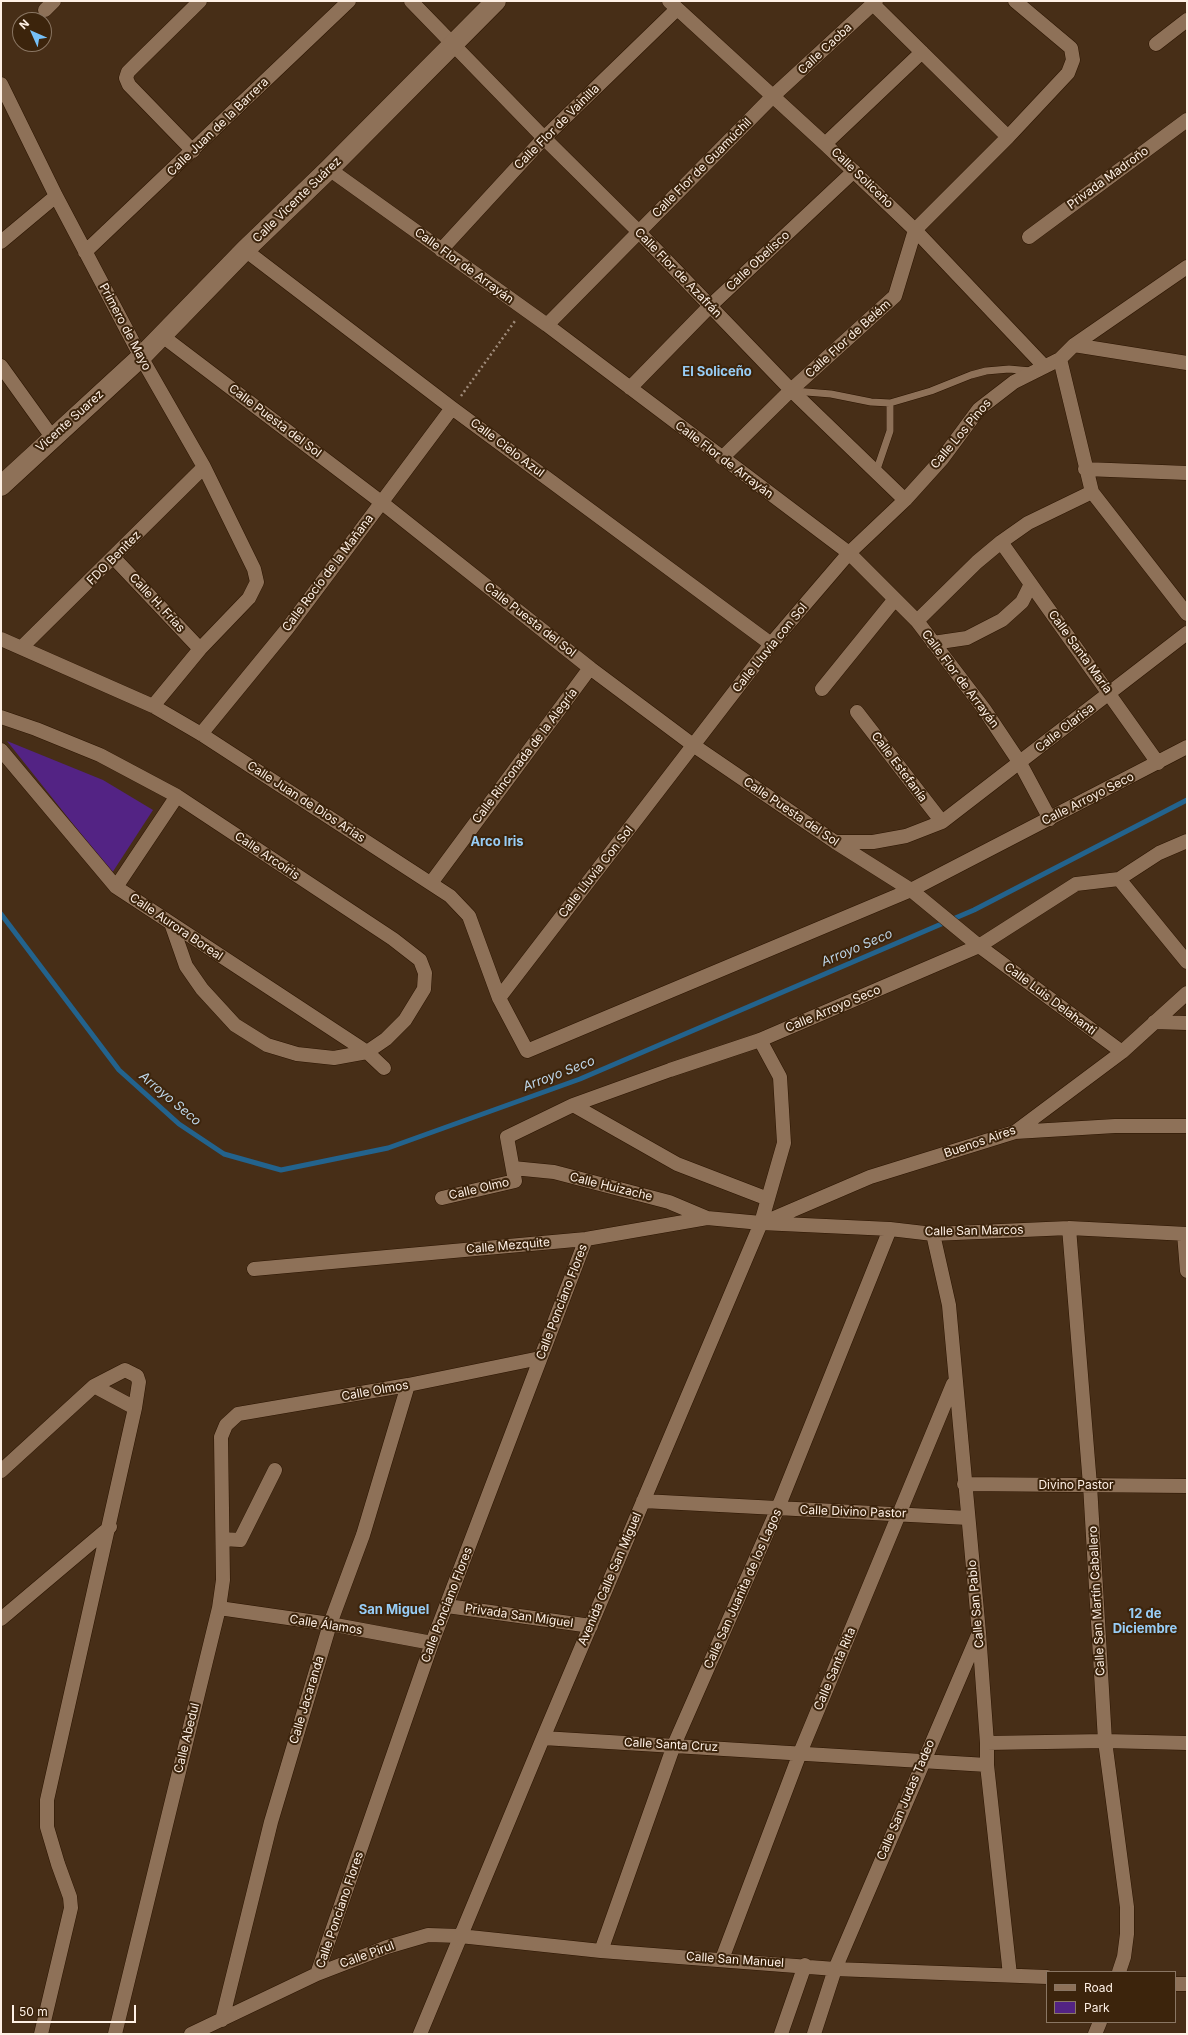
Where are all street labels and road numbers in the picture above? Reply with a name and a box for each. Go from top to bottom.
street label: Calle Caoba [795,20,855,78]
street label: Calle Juan de la Barrera [164,75,272,179]
street label: Calle Flor de Vainilla [511,81,603,173]
street label: Calle Flor de Guamúchil [649,115,755,221]
street label: Privada Madroño [1065,144,1151,212]
street label: Calle Soliceño [828,145,896,211]
street label: Calle Vicente Suárez [250,154,344,246]
street label: Calle Flor de Arrayán [412,225,516,307]
street label: Calle Flor de Azafrán [632,225,724,321]
street label: Calle Obelisco [723,228,793,294]
street label: Primero de Mayo [96,281,154,373]
street label: Calle Flor de Belém [802,297,894,381]
street label: Calle Puesta del Sol [226,381,324,461]
street label: Vicente Suarez [33,387,107,455]
street label: Calle Los Pinos [928,396,994,472]
street label: Calle Cielo Azul [467,416,547,480]
street label: Calle Flor de Arrayán [672,418,776,502]
street label: Calle Rocío de la Mañana [279,512,377,634]
street label: FDO Benitez [84,528,144,588]
street label: Calle H. Frías [126,571,188,635]
street label: Calle Puesta del Sol [481,580,579,660]
street label: Calle Lluvia con Sol [730,601,810,695]
street label: Calle Santa María [1045,608,1115,696]
street label: Calle Flor de Arrayán [918,627,1002,731]
street label: Calle Rinconada de la Alegría [469,686,581,826]
street label: Calle Clarisa [1033,701,1097,755]
street label: Calle Estefanía [868,729,930,805]
street label: Calle Juan de Dios Arias [244,758,368,846]
street label: Calle Arroyo Seco [1039,769,1137,829]
street label: Calle Puesta del Sol [740,775,842,849]
street label: Calle Lluvia Con Sol [556,823,636,921]
street label: Calle Arcoíris [232,829,302,883]
street label: Calle Aurora Boreal [127,890,225,964]
street label: Calle Luis Delahanti [1001,960,1099,1038]
street label: Calle Arroyo Seco [783,982,883,1036]
street label: Buenos Aires [942,1123,1018,1161]
street label: Calle Huizache [568,1170,654,1204]
street label: Calle Olmo [447,1175,511,1203]
street label: Calle San Marcos [924,1223,1024,1239]
street label: Calle Mezquite [466,1235,550,1257]
street label: Calle Ponciano Flores [533,1242,591,1362]
street label: Calle Olmos [340,1378,410,1404]
street label: Divino Pastor [1038,1478,1114,1492]
street label: Calle Divino Pastor [799,1503,907,1521]
street label: Calle San Juanita de los Lagos [701,1507,785,1671]
street label: Avenida Calle San Miguel [575,1510,645,1648]
street label: Calle San Martín Caballero [1086,1526,1108,1676]
street label: Calle Ponciano Flores [418,1545,476,1665]
street label: Calle San Pablo [965,1559,987,1649]
street label: Privada San Miguel [464,1601,574,1631]
street label: Calle Álamos [289,1612,363,1638]
street label: Calle Santa Rita [811,1625,859,1713]
street label: Calle Jacaranda [287,1654,327,1746]
street label: Calle Abedul [171,1701,203,1775]
street label: Calle Santa Cruz [624,1735,718,1755]
street label: Calle San Judas Tadeo [874,1738,938,1862]
street label: Calle Ponciano Flores [313,1850,367,1970]
street label: Calle Pirul [338,1939,396,1971]
street label: Calle San Manuel [685,1949,785,1971]

